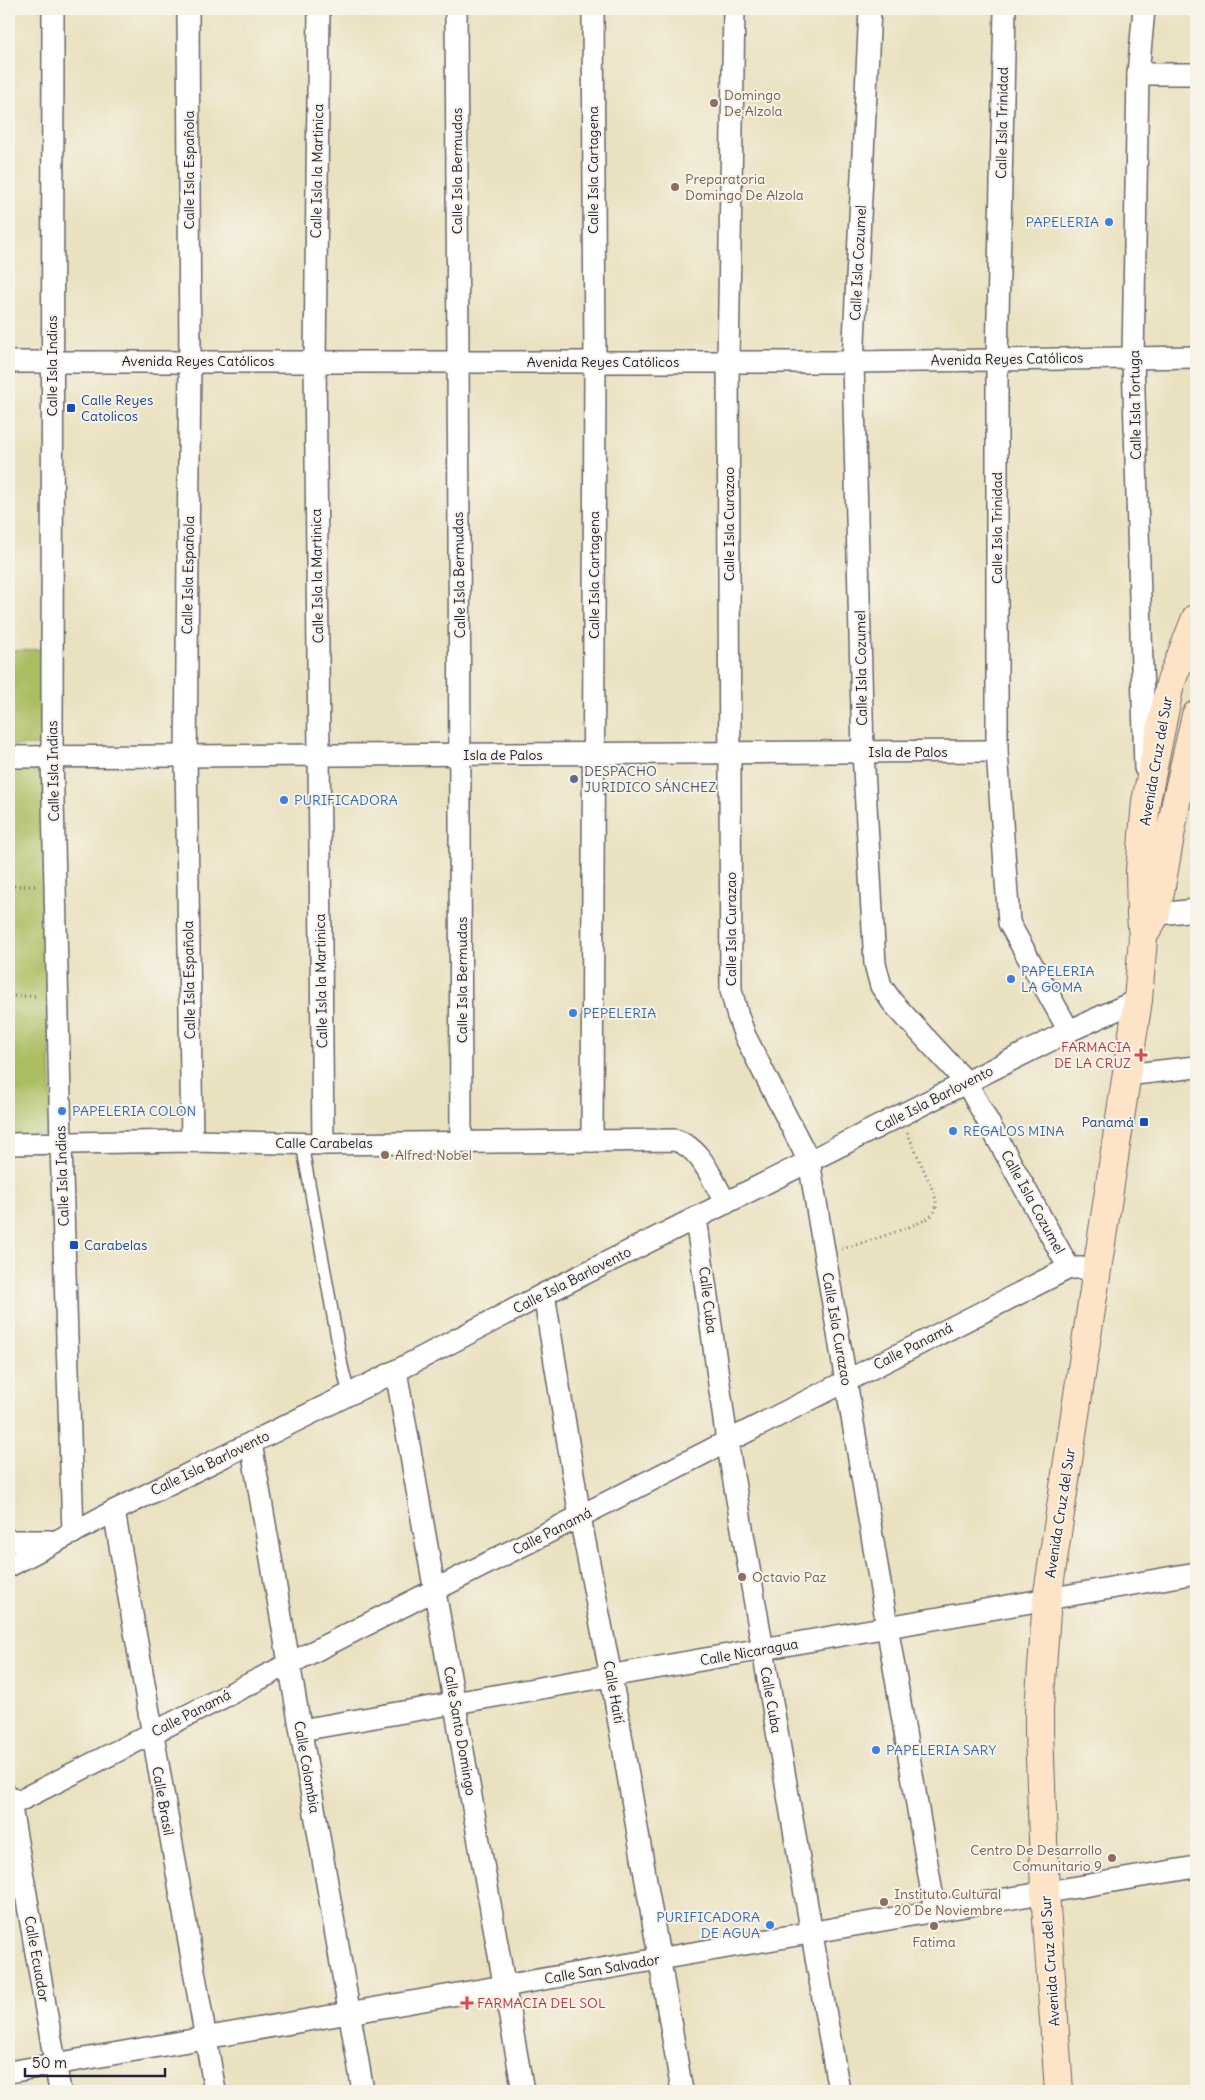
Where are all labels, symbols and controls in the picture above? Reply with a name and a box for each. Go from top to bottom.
street label: Calle Isla Trinidad [992,67,1012,179]
place label: Domingo De Alzola [724,86,783,120]
marker: Domingo De Alzola [708,97,720,109]
street label: Calle Isla la Martinica [307,103,327,239]
street label: Calle Isla Cartagena [584,106,602,234]
street label: Calle Isla Bermudas [448,108,466,234]
street label: Calle Isla Española [180,111,198,229]
place label: Preparatoria Domingo De Alzola [685,170,804,204]
marker: Preparatoria Domingo De Alzola [669,181,681,193]
street label: Calle Isla Cozumel [846,205,870,321]
place label: PAPELERIA [1026,213,1099,231]
marker: PAPELERIA [1103,216,1115,228]
street label: Calle Isla Indias [43,315,61,417]
street label: Avenida Reyes Católicos [931,349,1083,369]
street label: Calle Isla Tortuga [1125,350,1145,460]
street label: Avenida Reyes Católicos [122,352,274,370]
street label: Avenida Reyes Católicos [527,353,679,371]
place label: Calle Reyes Catolicos [81,391,153,425]
marker: Calle Reyes Catolicos [65,402,77,414]
street label: Calle Isla Curazao [720,467,738,581]
street label: Calle Isla Trinidad [988,472,1006,584]
street label: Calle Isla la Martinica [307,508,327,644]
street label: Calle Isla Cartagena [585,511,603,639]
street label: Calle Isla Bermudas [449,512,469,638]
street label: Calle Isla Española [178,515,198,635]
street label: Calle Isla Cozumel [851,610,871,726]
street label: Avenida Cruz del Sur [1136,695,1176,827]
street label: Calle Isla Indias [43,720,63,822]
street label: Isla de Palos [868,743,948,761]
street label: Isla de Palos [463,746,543,764]
place label: DESPACHO JURIDICO SÁNCHEZ [584,762,716,796]
marker: DESPACHO JURIDICO SÁNCHEZ [568,773,580,785]
place label: PURIFICADORA [294,791,398,809]
marker: PURIFICADORA [278,794,290,806]
street label: Calle Isla Curazao [722,872,740,986]
street label: Calle Isla la Martinica [311,913,331,1049]
street label: Calle Isla Bermudas [453,917,471,1043]
street label: Calle Isla Española [179,920,199,1040]
place label: PAPELERIA LA GOMA [1021,962,1095,996]
marker: PAPELERIA LA GOMA [1005,973,1017,985]
place label: PEPELERIA [583,1004,656,1022]
marker: PEPELERIA [567,1007,579,1019]
place label: FARMACIA DE LA CRUZ [1054,1038,1131,1072]
marker: FARMACIA DE LA CRUZ [1135,1049,1147,1061]
street label: Calle Isla Barlovento [872,1061,996,1137]
place label: PAPELERIA COLON [72,1102,196,1120]
marker: PAPELERIA COLON [56,1105,68,1117]
place label: Panamá [1082,1113,1134,1131]
marker: Panamá [1138,1116,1150,1128]
place label: REGALOS MINA [963,1122,1064,1140]
street label: Calle Isla Indias [51,1125,73,1227]
marker: REGALOS MINA [947,1125,959,1137]
street label: Calle Carabelas [275,1134,373,1152]
place label: Alfred Nobel [395,1146,472,1164]
street label: Calle Isla Cozumel [997,1147,1069,1257]
marker: Alfred Nobel [379,1149,391,1161]
place label: Carabelas [84,1236,147,1254]
marker: Carabelas [68,1239,80,1251]
street label: Calle Isla Barlovento [510,1242,634,1318]
street label: Calle Cuba [695,1266,721,1334]
street label: Calle Isla Curazao [818,1271,856,1387]
street label: Calle Panamá [870,1318,956,1374]
street label: Calle Isla Barlovento [148,1426,272,1500]
street label: Avenida Cruz del Sur [1041,1447,1079,1579]
street label: Calle Panamá [509,1503,595,1559]
place label: Octavio Paz [752,1568,827,1586]
marker: Octavio Paz [736,1571,748,1583]
street label: Calle Nicaragua [698,1635,800,1669]
street label: Calle Haití [600,1659,628,1725]
street label: Calle Santo Domingo [440,1665,480,1797]
street label: Calle Cuba [756,1665,786,1735]
street label: Calle Panamá [148,1685,234,1741]
street label: Calle Colombia [290,1719,324,1815]
place label: PAPELERIA SARY [886,1741,996,1759]
marker: PAPELERIA SARY [870,1744,882,1756]
street label: Calle Brasil [148,1765,178,1837]
place label: Centro De Desarrollo Comunitario 9 [970,1841,1102,1875]
marker: Centro De Desarrollo Comunitario 9 [1106,1852,1118,1864]
place label: Instituto Cultural 20 De Noviembre [894,1885,1003,1919]
street label: Avenida Cruz del Sur [1036,1895,1064,2027]
marker: Instituto Cultural 20 De Noviembre [878,1896,890,1908]
place label: PURIFICADORA DE AGUA [656,1908,760,1942]
street label: Calle Ecuador [21,1914,53,2004]
marker: PURIFICADORA DE AGUA [764,1919,776,1931]
marker: Fatima [928,1920,940,1932]
place label: Fatima [912,1933,956,1951]
street label: Calle San Salvador [543,1950,661,1988]
place label: FARMACIA DEL SOL [477,1994,606,2012]
marker: FARMACIA DEL SOL [461,1997,473,2009]
scale bar [25,2045,165,2077]
text: 50 m [32,2053,67,2072]

